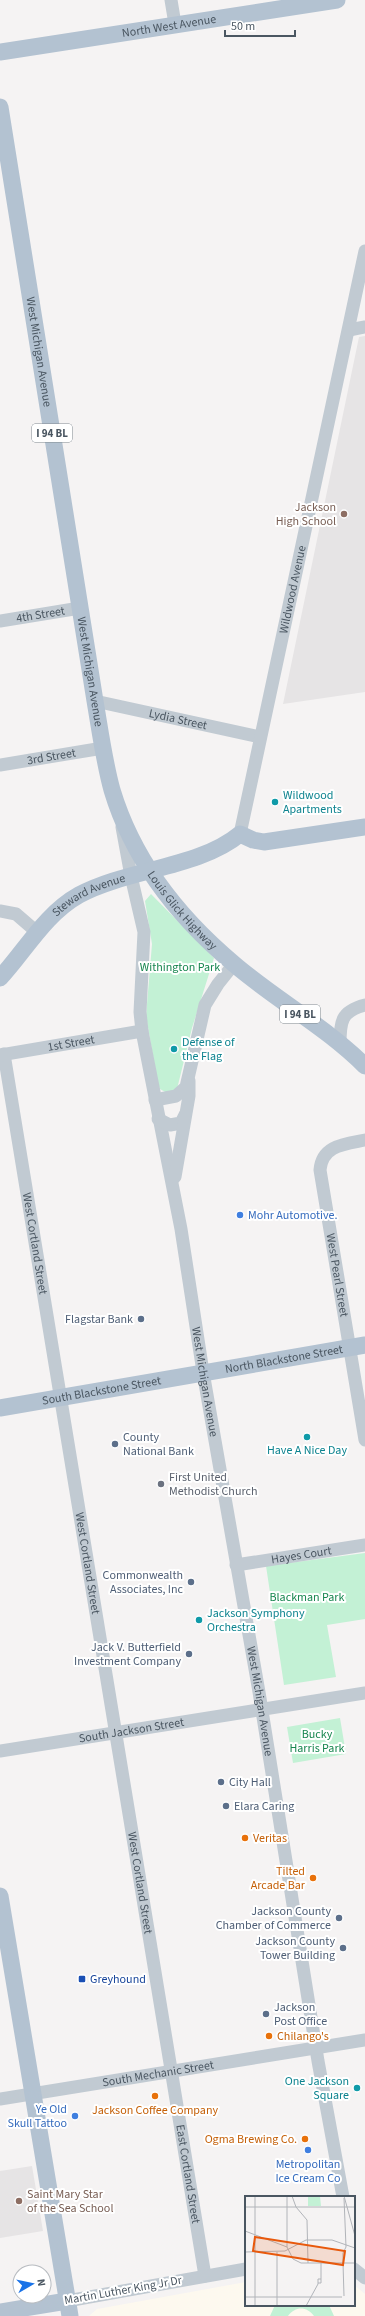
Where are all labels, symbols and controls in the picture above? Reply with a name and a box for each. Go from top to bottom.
street label: North West Avenue [121,11,217,42]
scale bar [225,12,295,38]
text: 50 m [231,18,255,35]
street label: West Michigan Avenue [21,296,56,408]
road number: I 94 BL [32,424,72,442]
place label: Jackson High School [276,499,336,530]
marker: Jackson High School [339,509,349,519]
street label: Wildwood Avenue [275,544,311,635]
street label: 4th Street [15,603,66,627]
street label: West Michigan Avenue [73,616,107,728]
street label: Lydia Street [147,705,209,734]
street label: 3rd Street [26,745,77,769]
place label: Wildwood Apartments [283,787,342,818]
marker: Wildwood Apartments [270,797,280,807]
street label: Louis Glick Highway [143,868,221,954]
street label: Steward Avenue [48,870,127,921]
park label: Withington Park [140,959,220,976]
road number: I 94 BL [280,1005,320,1023]
street label: 1st Street [46,1031,96,1056]
place label: Defense of the Flag [182,1034,235,1065]
marker: Defense of the Flag [169,1044,179,1054]
street label: West Cortland Street [18,1191,51,1296]
place label: Mohr Automotive. [248,1207,337,1224]
marker: Mohr Automotive. [235,1210,245,1220]
street label: West Pearl Street [322,1232,352,1318]
place label: Flagstar Bank [65,1311,133,1328]
marker: Flagstar Bank [136,1314,146,1324]
street label: West Michigan Avenue [187,1326,222,1438]
street label: North Blackstone Street [224,1341,344,1378]
street label: South Blackstone Street [41,1372,162,1410]
place label: County National Bank [123,1429,194,1460]
marker: Have A Nice Day [302,1432,312,1442]
marker: County National Bank [110,1439,120,1449]
place label: Have A Nice Day [267,1442,347,1459]
place label: First United Methodist Church [169,1469,257,1500]
marker: First United Methodist Church [156,1479,166,1489]
street label: West Cortland Street [70,1511,104,1616]
street label: Hayes Court [270,1542,333,1568]
place label: Commonwealth Associates, Inc [103,1567,184,1598]
marker: Commonwealth Associates, Inc [186,1577,196,1587]
park label: Blackman Park [270,1589,345,1606]
place label: Jackson Symphony Orchestra [207,1605,305,1636]
marker: Jackson Symphony Orchestra [194,1615,204,1625]
place label: Jack V. Butterfield Investment Company [74,1639,181,1670]
street label: West Michigan Avenue [242,1645,277,1757]
marker: Jack V. Butterfield Investment Company [184,1649,194,1659]
street label: South Jackson Street [78,1714,185,1747]
park label: Bucky Harris Park [289,1726,345,1757]
place label: City Hall [229,1774,271,1791]
marker: City Hall [216,1777,226,1787]
place label: Elara Caring [234,1798,294,1815]
marker: Elara Caring [221,1801,231,1811]
place label: Veritas [253,1830,287,1847]
street label: West Cortland Street [123,1831,157,1935]
marker: Veritas [240,1833,250,1843]
place label: Tilted Arcade Bar [251,1863,306,1894]
marker: Tilted Arcade Bar [308,1873,318,1883]
place label: Jackson County Chamber of Commerce [216,1903,331,1934]
marker: Jackson County Chamber of Commerce [334,1913,344,1923]
place label: Jackson County Tower Building [255,1933,335,1964]
marker: Jackson County Tower Building [338,1943,348,1953]
place label: Greyhound [90,1971,146,1988]
marker: Greyhound [77,1974,87,1984]
place label: Jackson Post Office [274,1999,327,2030]
marker: Jackson Post Office [261,2009,271,2019]
place label: Chilango's [277,2028,329,2045]
marker: Chilango's [264,2031,274,2041]
street label: South Mechanic Street [101,2057,215,2091]
place label: One Jackson Square [285,2073,349,2104]
marker: One Jackson Square [352,2083,362,2093]
marker: Jackson Coffee Company [150,2091,160,2101]
place label: Ye Old Skull Tattoo [8,2101,67,2132]
place label: Jackson Coffee Company [92,2102,218,2119]
marker: Ye Old Skull Tattoo [70,2111,80,2121]
street label: East Cortland Street [171,2123,204,2225]
place label: Ogma Brewing Co. [205,2131,297,2148]
marker: Ogma Brewing Co. [300,2134,310,2144]
marker: Metropolitan Ice Cream Co [303,2145,313,2155]
place label: Metropolitan Ice Cream Co [275,2156,341,2187]
place label: Saint Mary Star of the Sea School [27,2186,113,2217]
marker: Saint Mary Star of the Sea School [14,2196,24,2206]
inset map [245,2196,355,2306]
north arrow [12,2264,52,2304]
street label: Martin Luther King Jr Dr [63,2272,184,2309]
text: N [33,2278,49,2287]

